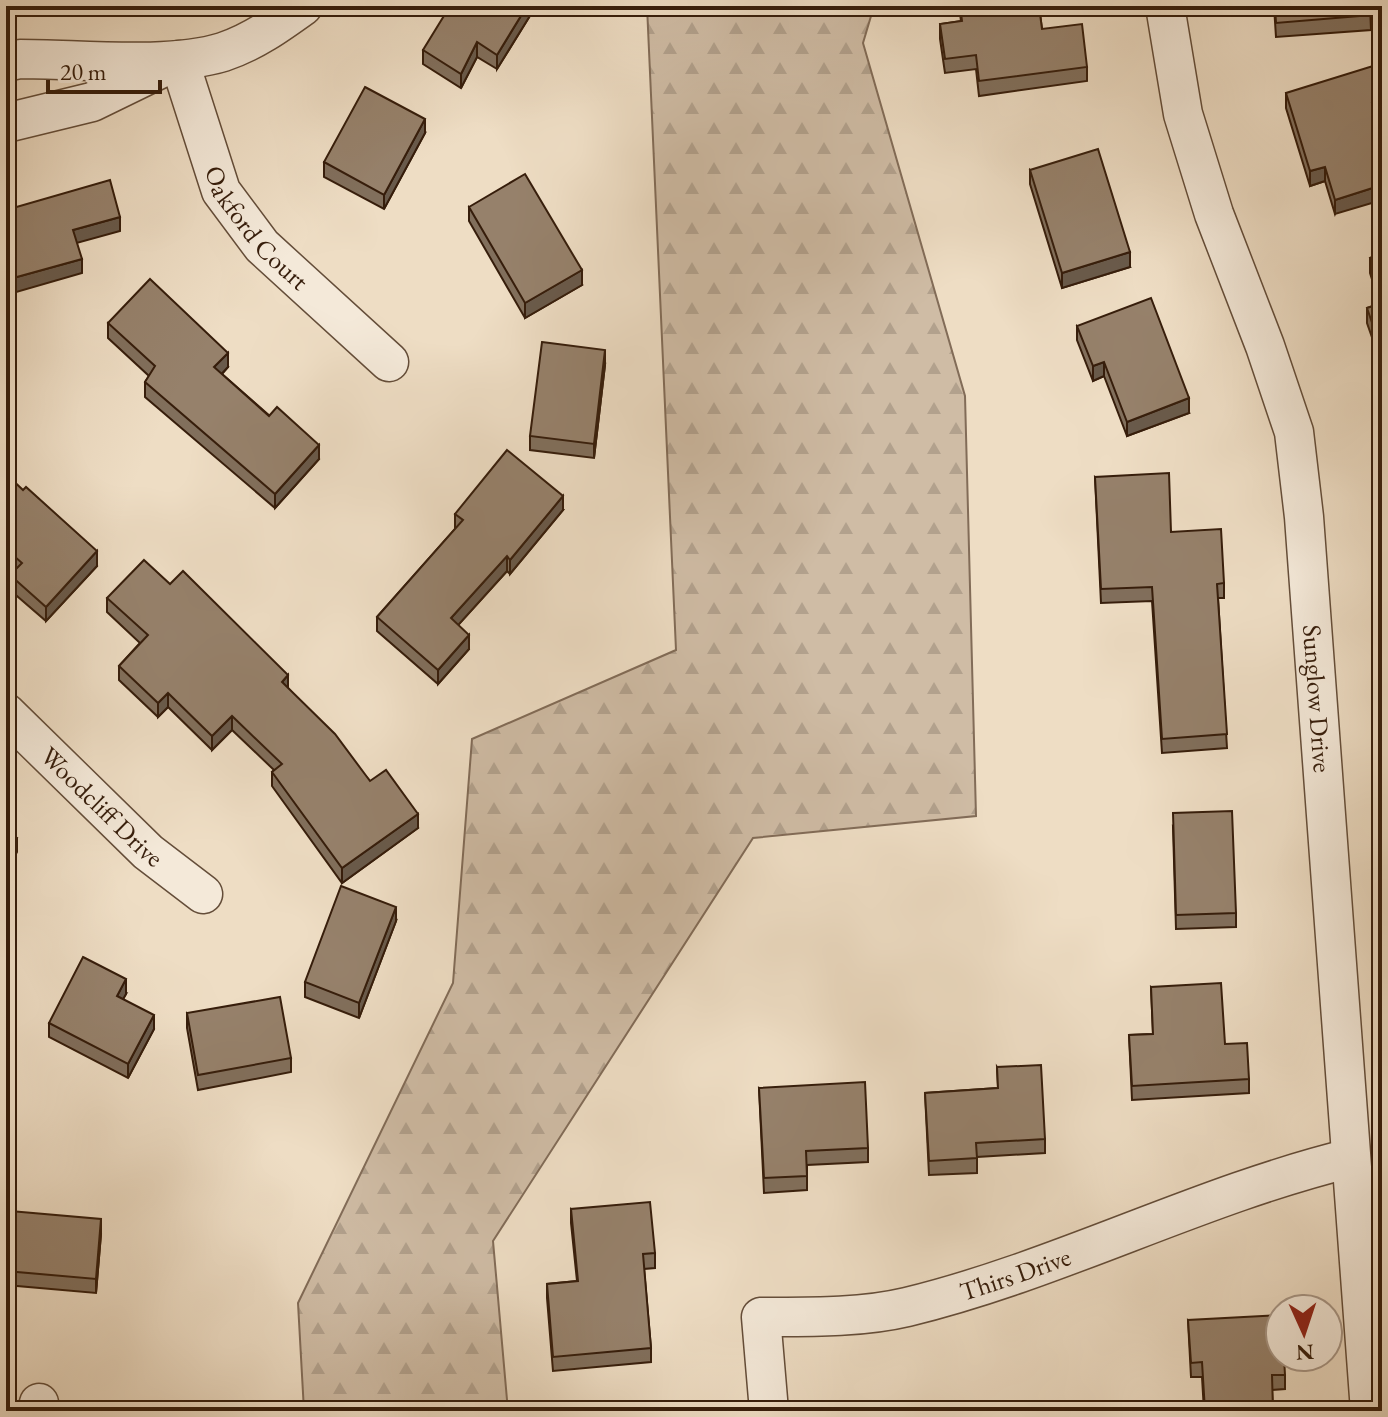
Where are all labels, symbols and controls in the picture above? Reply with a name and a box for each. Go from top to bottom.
scale bar [48,44,160,94]
text: 20 m [60,56,107,87]
street label: Oakford Court [197,162,316,298]
street label: Sunglow Drive [1295,623,1340,774]
street label: Woodcliff Drive [33,739,170,875]
street label: Thirs Drive [955,1239,1075,1309]
north arrow [1264,1293,1344,1373]
text: N [1295,1338,1315,1367]

